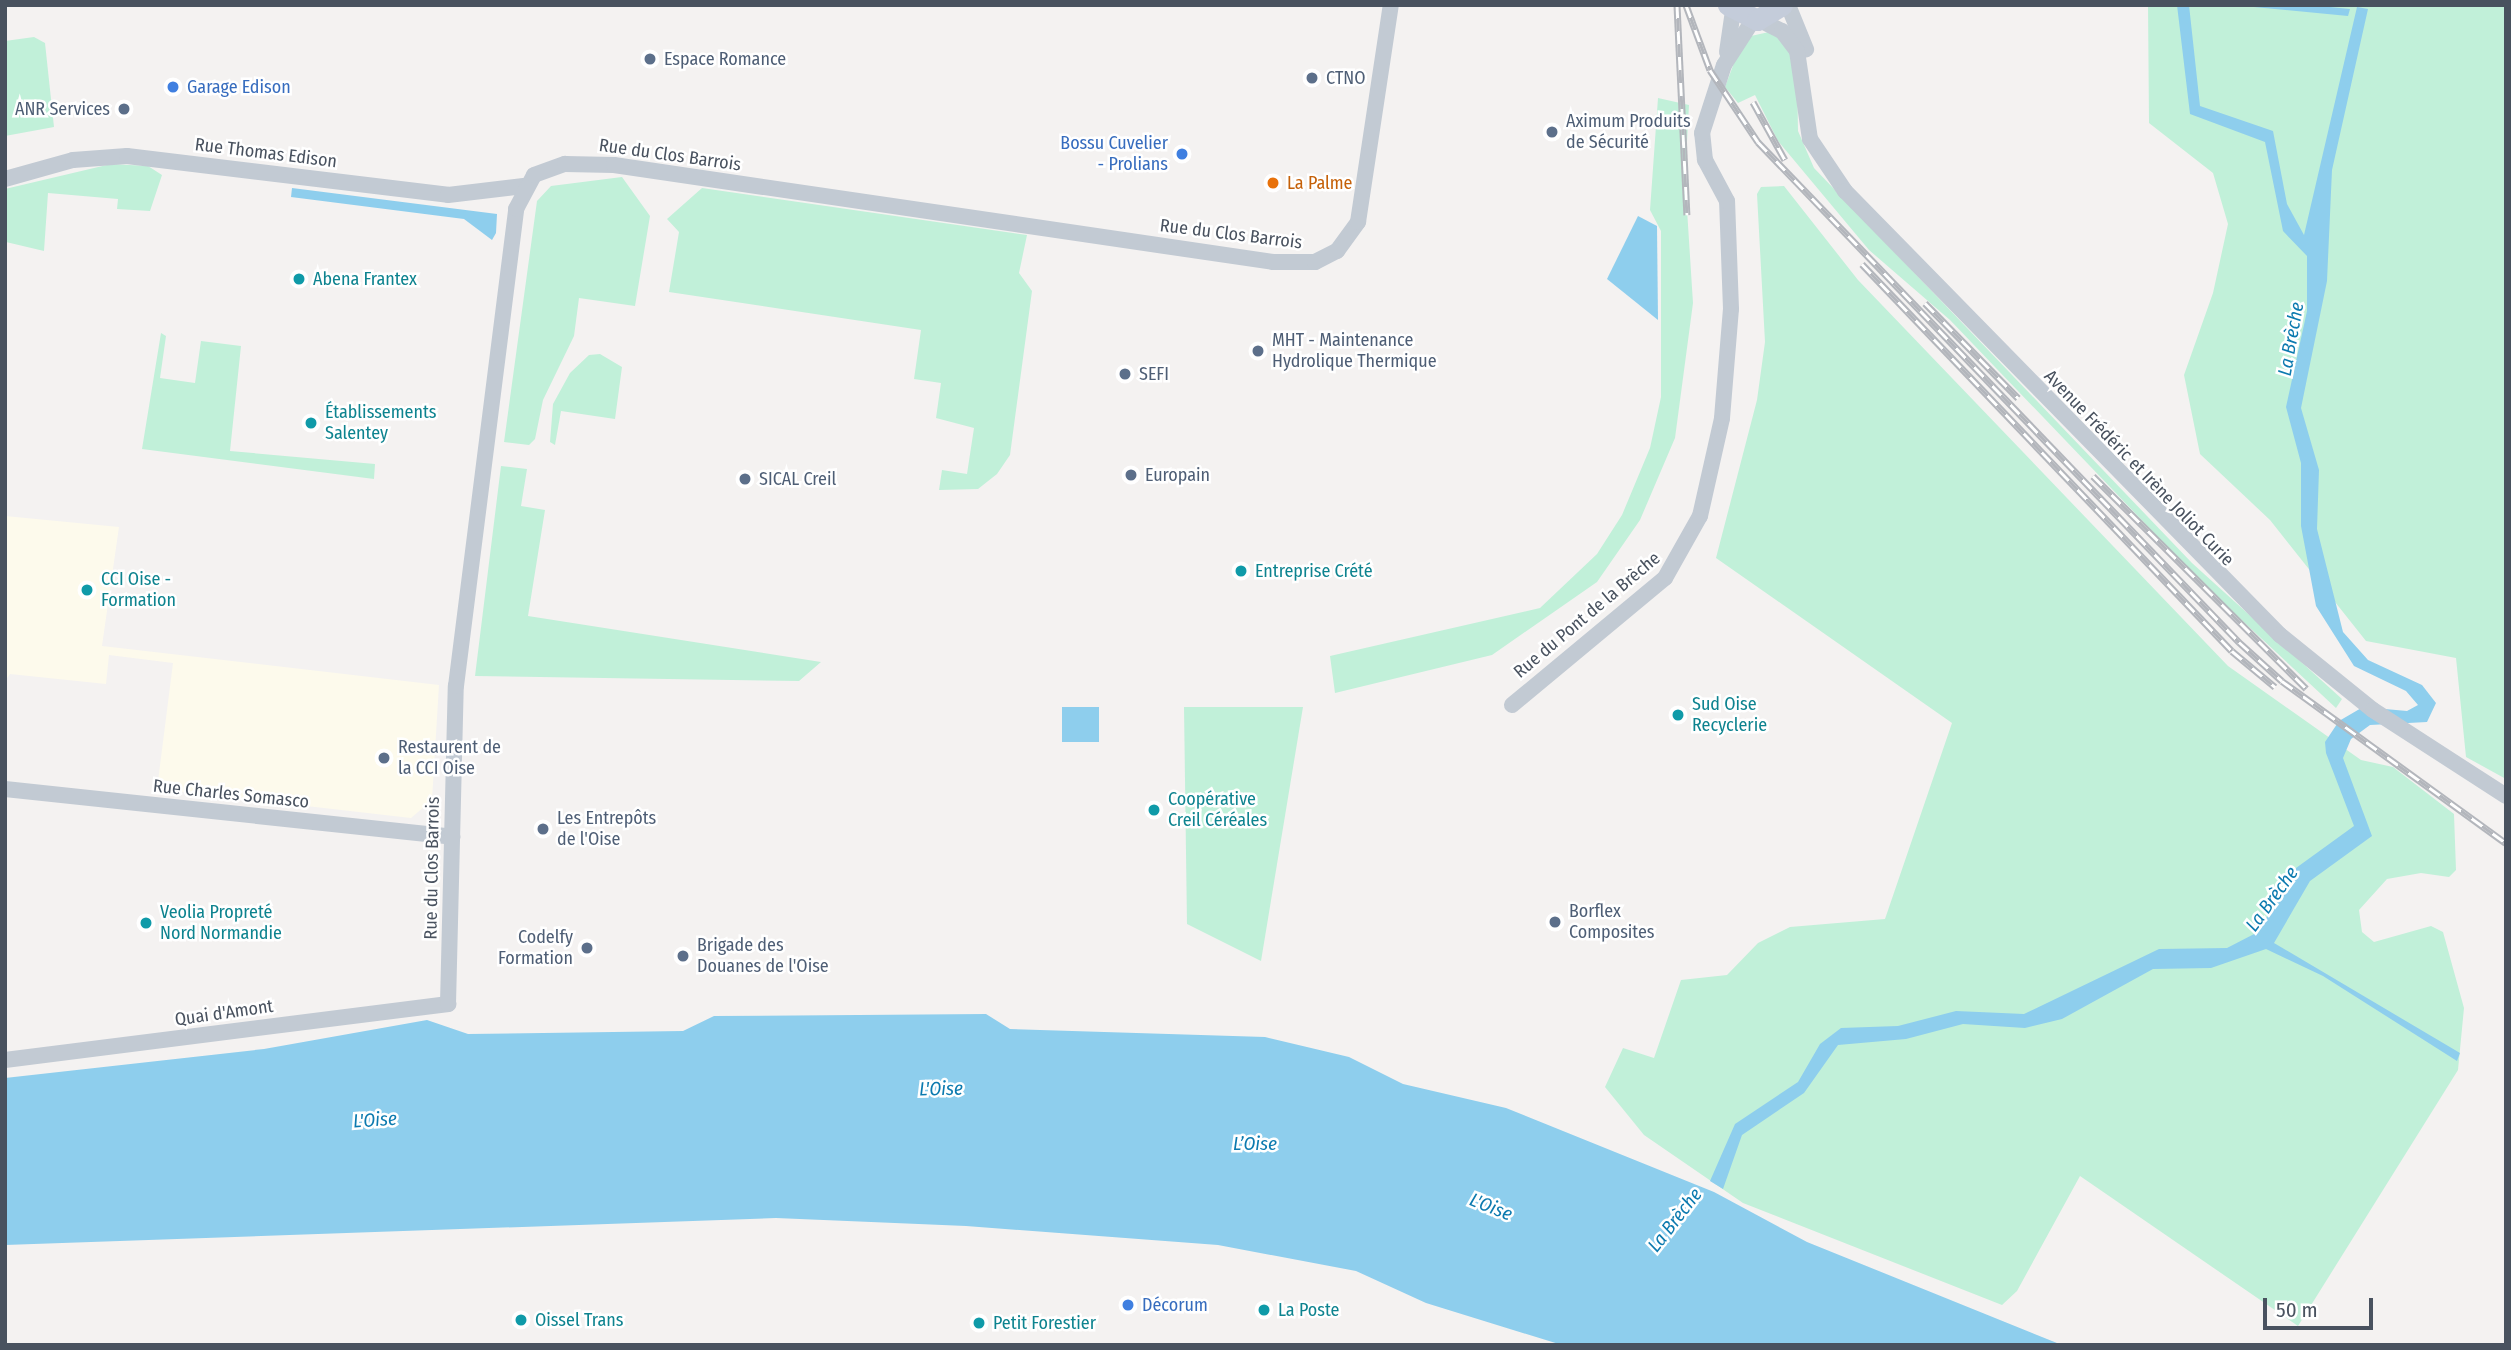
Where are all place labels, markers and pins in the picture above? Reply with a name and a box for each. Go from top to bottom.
place label: Espace Romance [664,48,786,70]
marker: Espace Romance [642,51,658,67]
place label: CTNO [1326,67,1366,89]
marker: CTNO [1304,70,1320,86]
place label: Garage Edison [187,76,291,98]
marker: Garage Edison [165,79,181,95]
place label: ANR Services [15,98,110,120]
marker: ANR Services [116,101,132,117]
place label: Aximum Produits de Sécurité [1566,111,1691,154]
marker: Aximum Produits de Sécurité [1544,124,1560,140]
place label: Bossu Cuvelier - Prolians [1060,133,1168,176]
marker: Bossu Cuvelier - Prolians [1174,146,1190,162]
place label: La Palme [1287,172,1353,194]
marker: La Palme [1265,175,1281,191]
place label: Abena Frantex [313,268,417,290]
marker: Abena Frantex [291,271,307,287]
place label: MHT - Maintenance Hydrolique Thermique [1272,330,1437,372]
marker: MHT - Maintenance Hydrolique Thermique [1250,343,1266,359]
place label: SEFI [1139,363,1169,385]
marker: SEFI [1117,366,1133,382]
place label: Établissements Salentey [325,402,437,444]
marker: Établissements Salentey [303,415,319,431]
place label: Europain [1145,464,1210,486]
marker: Europain [1123,467,1139,483]
place label: SICAL Creil [759,468,836,490]
marker: SICAL Creil [737,471,753,487]
place label: Entreprise Crété [1255,560,1373,582]
marker: Entreprise Crété [1233,563,1249,579]
place label: CCI Oise - Formation [101,569,176,612]
marker: CCI Oise - Formation [79,582,95,598]
place label: Sud Oise Recyclerie [1692,694,1767,736]
marker: Sud Oise Recyclerie [1670,707,1686,723]
place label: Restaurent de la CCI Oise [398,737,501,780]
marker: Restaurent de la CCI Oise [376,750,392,766]
place label: Coopérative Creil Céréales [1168,789,1267,832]
marker: Coopérative Creil Céréales [1146,802,1162,818]
place label: Les Entrepôts de l'Oise [557,808,656,850]
marker: Les Entrepôts de l'Oise [535,821,551,837]
place label: Borflex Composites [1569,901,1655,944]
place label: Veolia Propreté Nord Normandie [160,902,282,944]
marker: Borflex Composites [1547,914,1563,930]
marker: Veolia Propreté Nord Normandie [138,915,154,931]
place label: Codelfy Formation [498,927,573,970]
place label: Brigade des Douanes de l'Oise [697,935,829,978]
marker: Codelfy Formation [579,940,595,956]
marker: Brigade des Douanes de l'Oise [675,948,691,964]
place label: Décorum [1142,1294,1208,1316]
marker: Décorum [1120,1297,1136,1313]
place label: La Poste [1278,1299,1339,1321]
marker: La Poste [1256,1302,1272,1318]
place label: Oissel Trans [535,1309,623,1331]
marker: Oissel Trans [513,1312,529,1328]
place label: Petit Forestier [993,1312,1096,1334]
marker: Petit Forestier [971,1315,987,1331]

